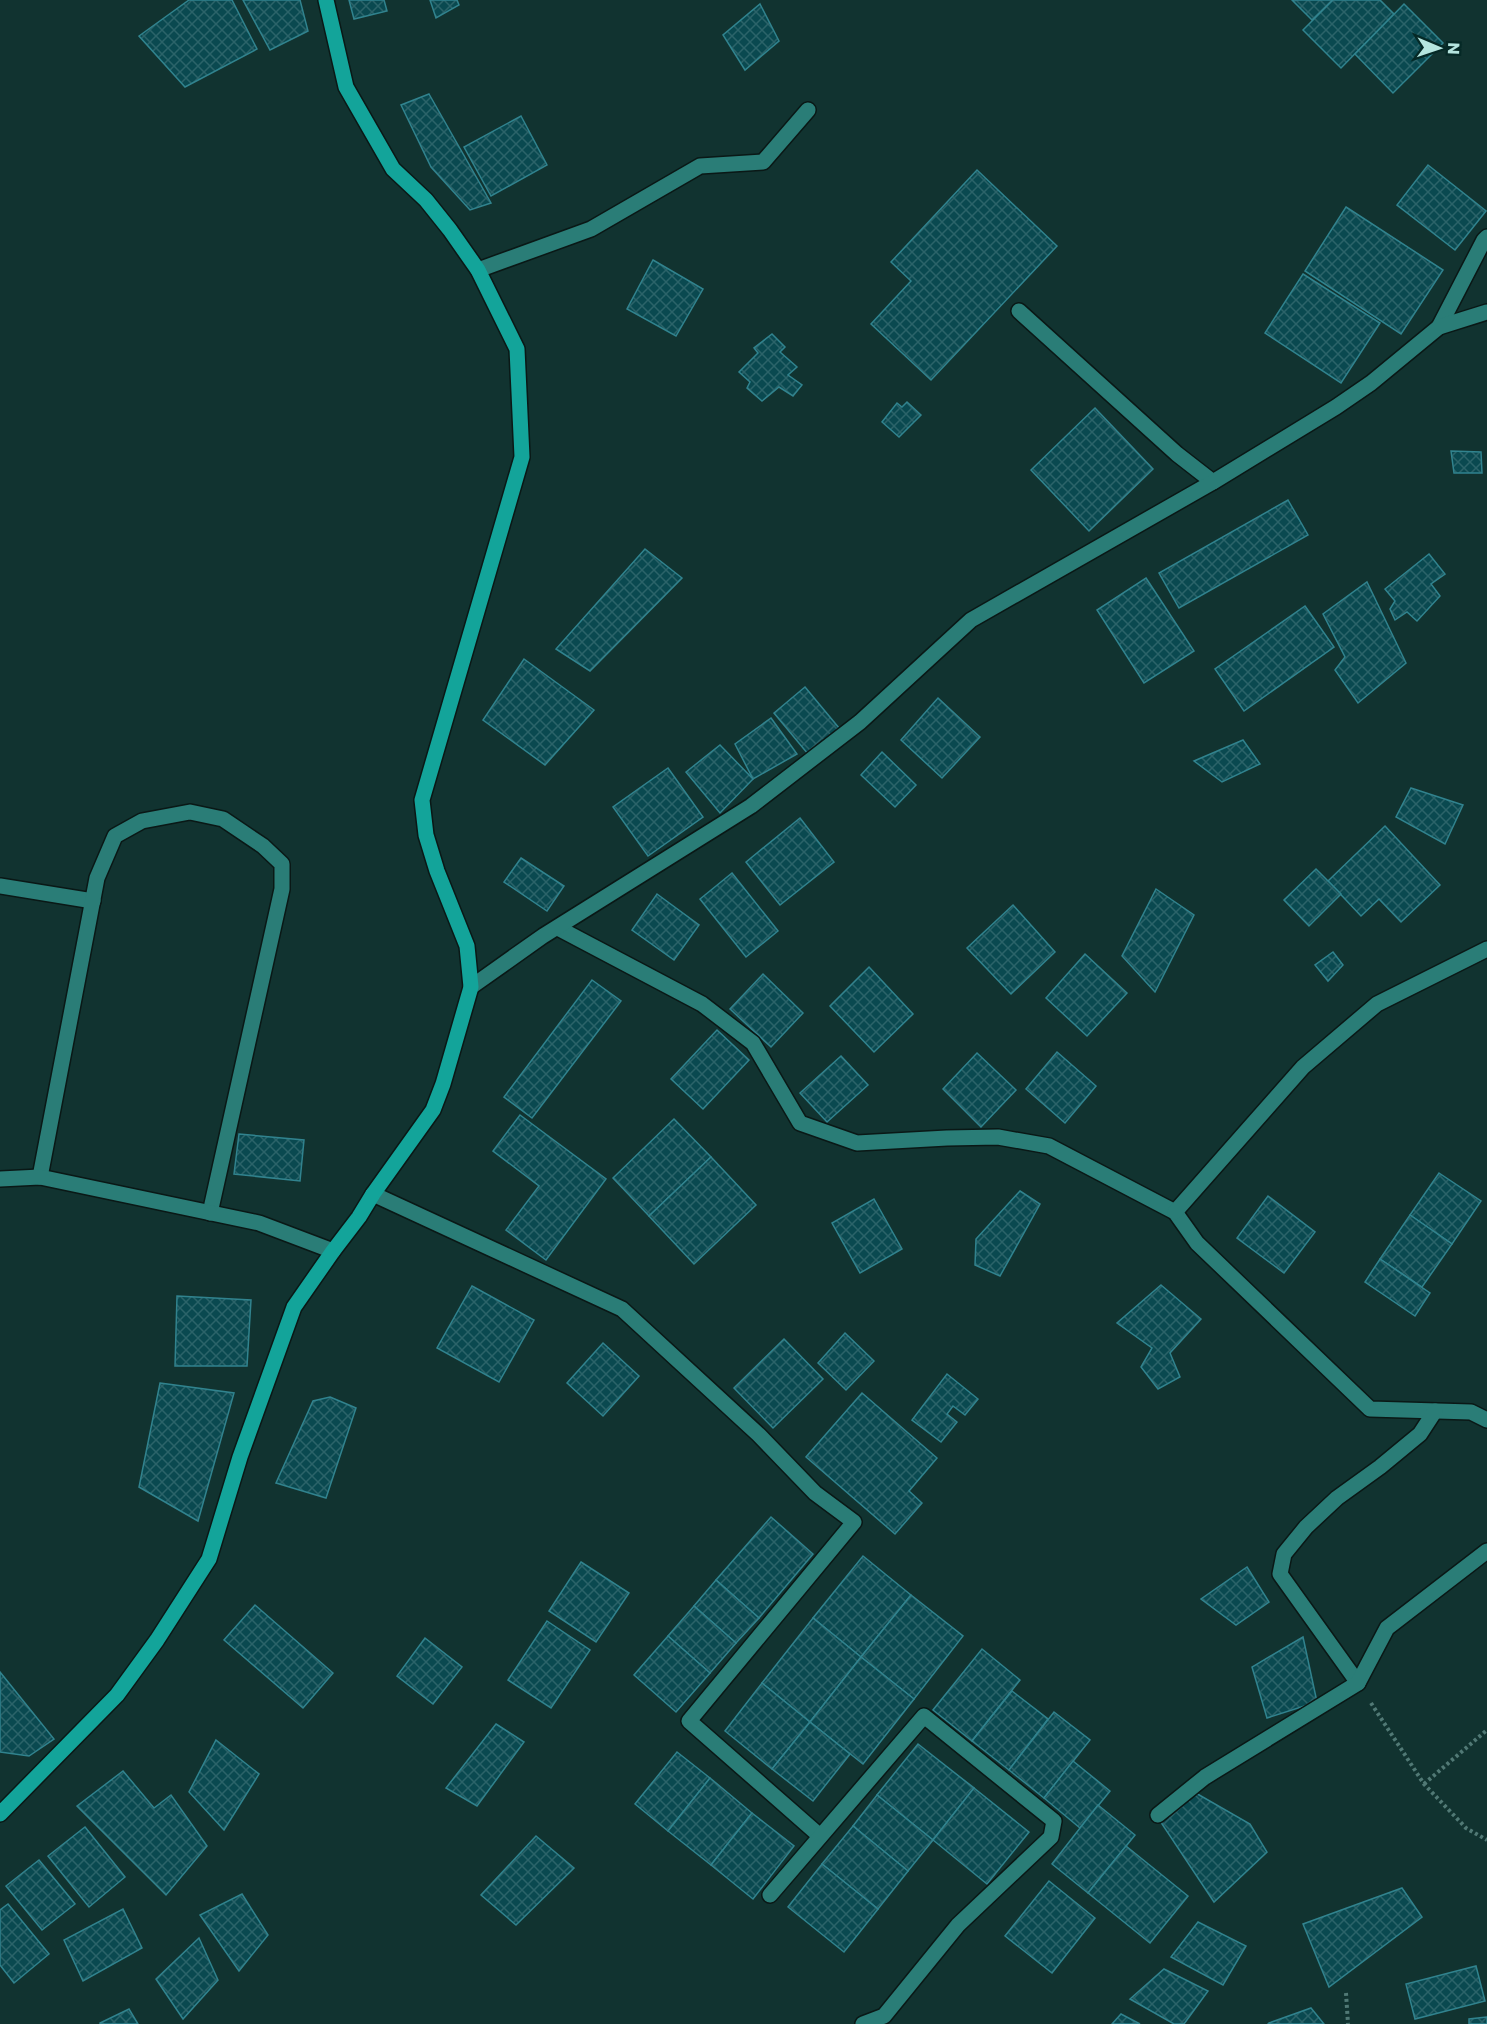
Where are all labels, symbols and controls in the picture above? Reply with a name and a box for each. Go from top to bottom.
north arrow [1409,18,1469,78]
text: N [1442,42,1465,55]

